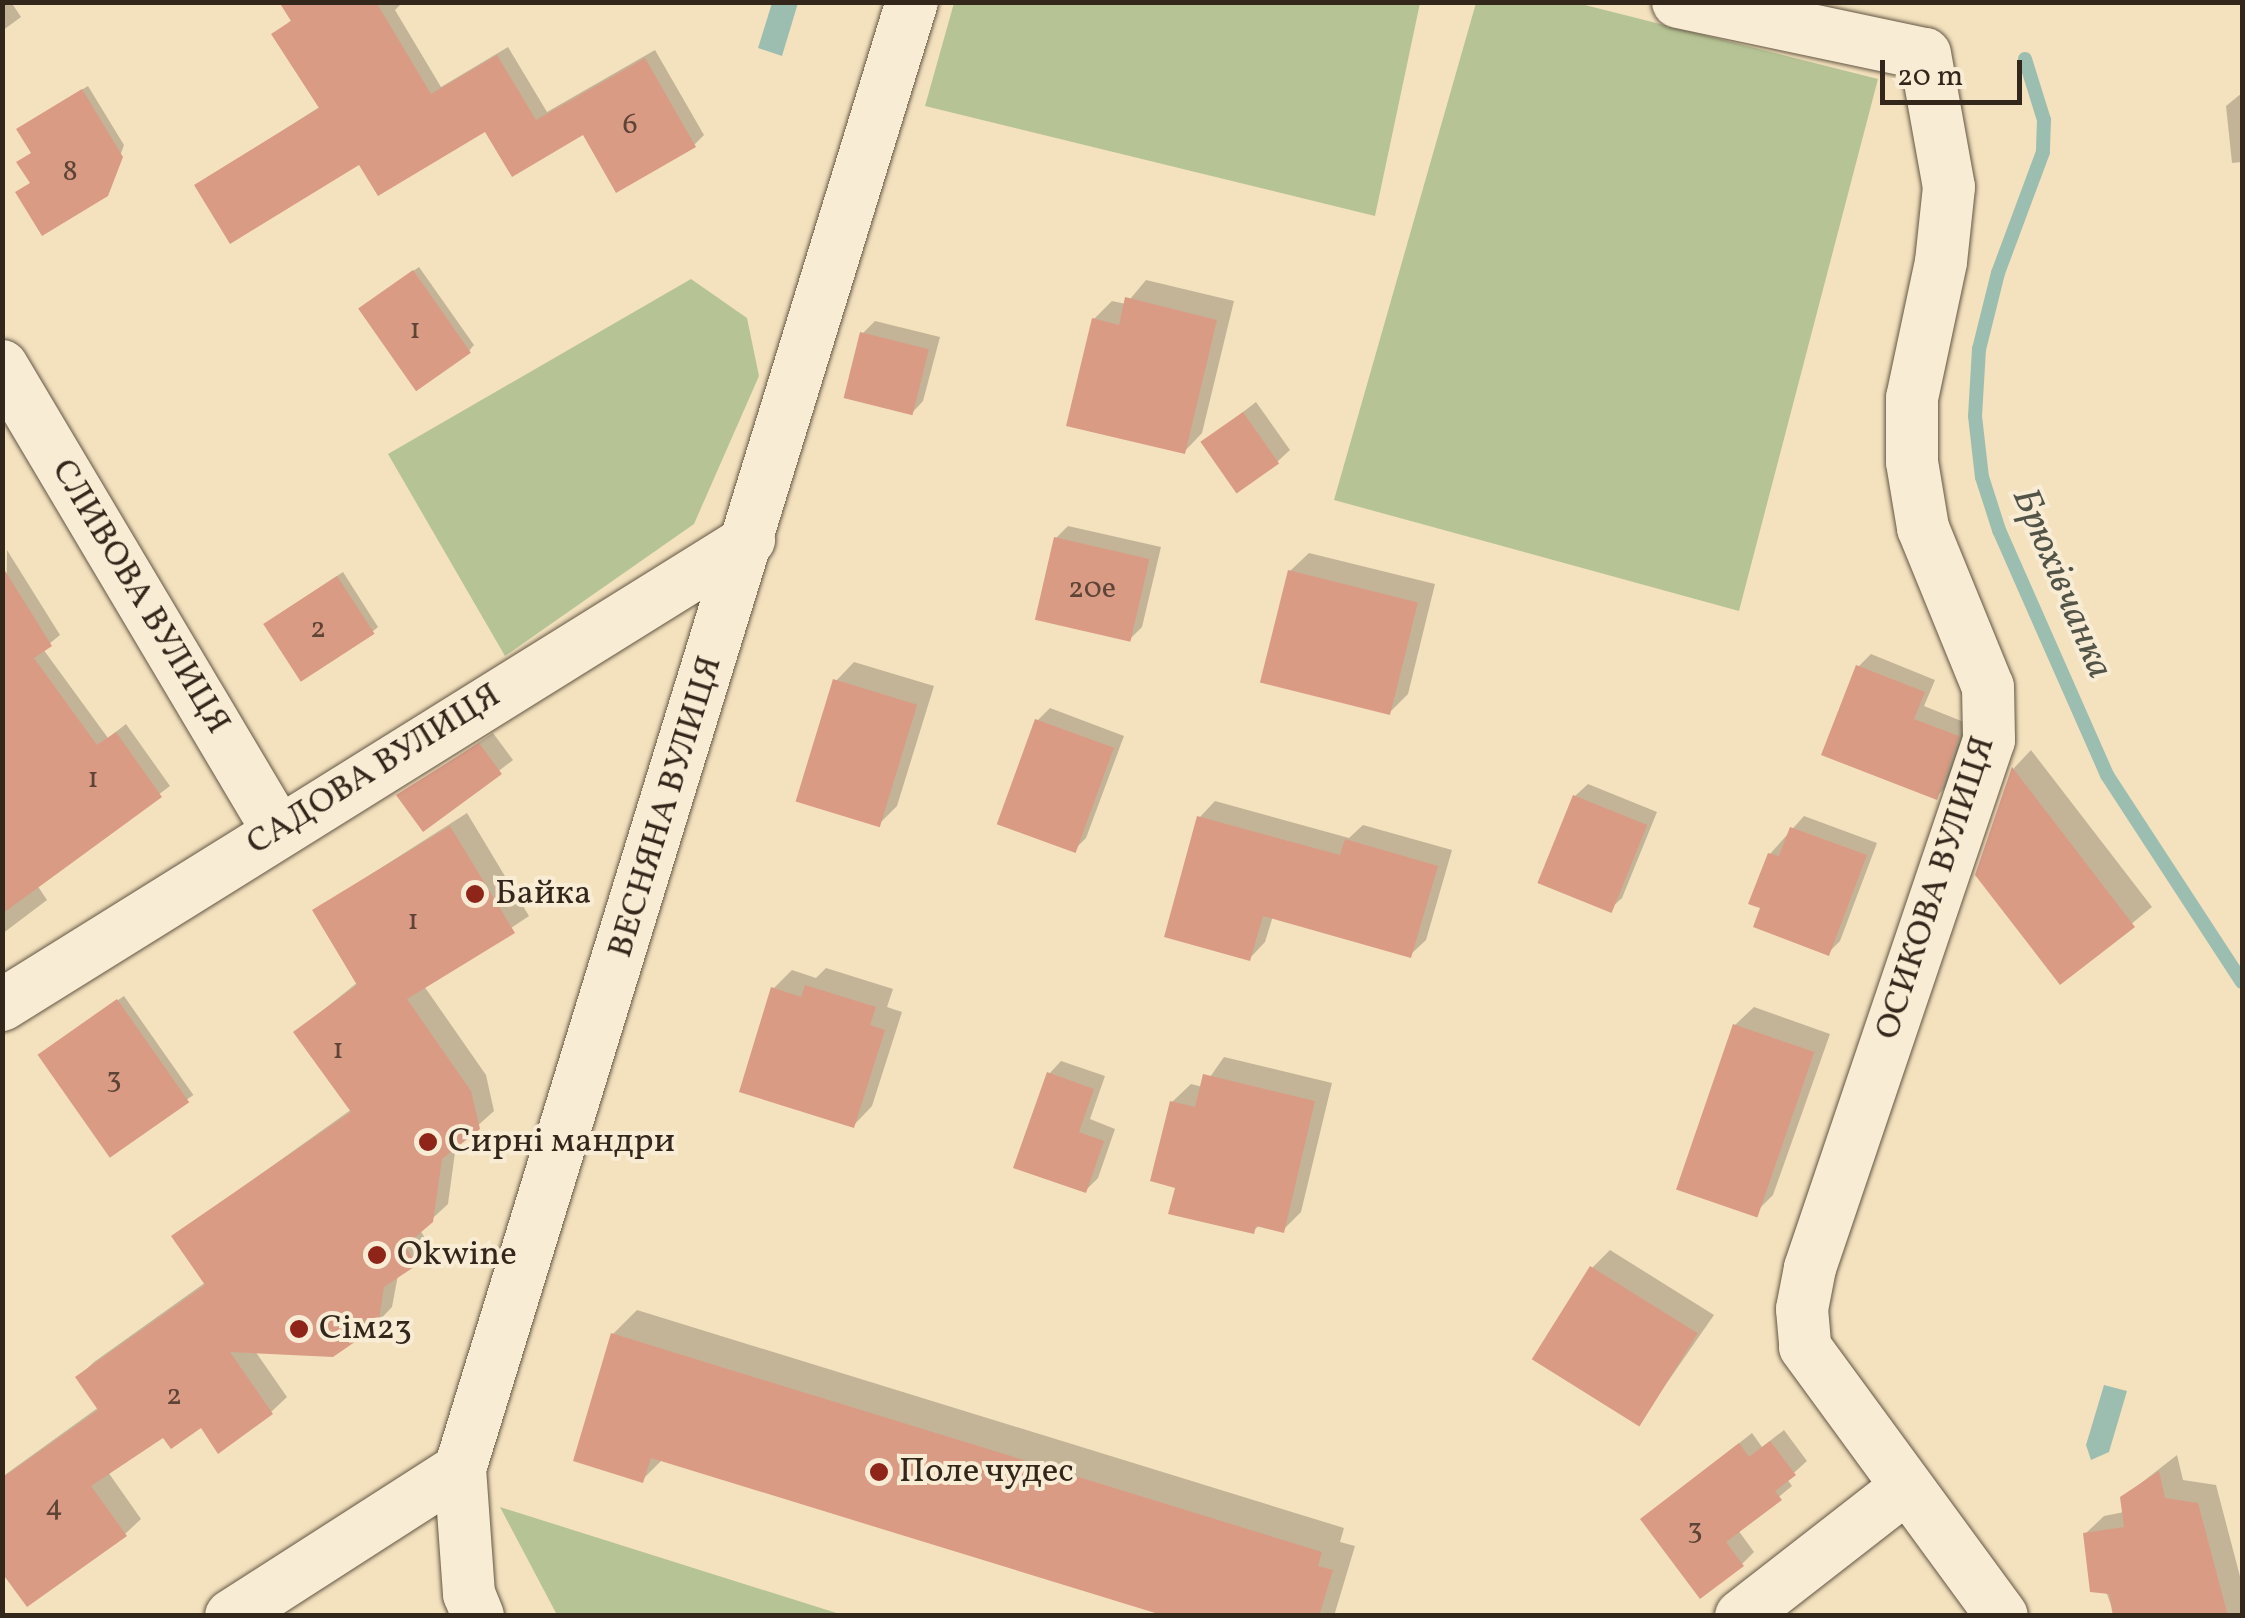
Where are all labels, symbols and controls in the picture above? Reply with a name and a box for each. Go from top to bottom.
scale bar [1885,40,2028,102]
text: 20 m [1897,56,1963,98]
house number: 6 [622,107,638,143]
house number: 8 [62,154,78,190]
house number: 1 [409,312,421,348]
street label: СЛИВОВА ВУЛИЦЯ [41,452,239,742]
water label: Брюхівчанка [2001,482,2121,686]
house number: 20е [1068,571,1116,607]
house number: 2 [310,611,326,647]
street label: ВЕСНЯНА ВУЛИЦЯ [600,651,732,963]
street label: САДОВА ВУЛИЦЯ [240,675,508,865]
street label: ОСИКОВА ВУЛИЦЯ [1867,731,2005,1045]
house number: 1 [87,761,99,797]
place label: Байка [495,873,591,915]
marker: Байка [464,883,486,905]
house number: 1 [407,903,419,939]
house number: 1 [332,1032,344,1068]
house number: 3 [106,1061,122,1097]
place label: Сирні мандри [448,1121,675,1163]
marker: Сирні мандри [417,1131,439,1153]
place label: Okwine [397,1234,517,1276]
marker: Okwine [366,1244,388,1266]
place label: Сім23 [319,1308,412,1350]
marker: Сім23 [288,1318,310,1340]
house number: 2 [166,1378,182,1414]
place label: Поле чудес [899,1451,1075,1493]
marker: Поле чудес [868,1461,890,1483]
house number: 4 [45,1489,63,1525]
house number: 3 [1687,1512,1703,1548]

